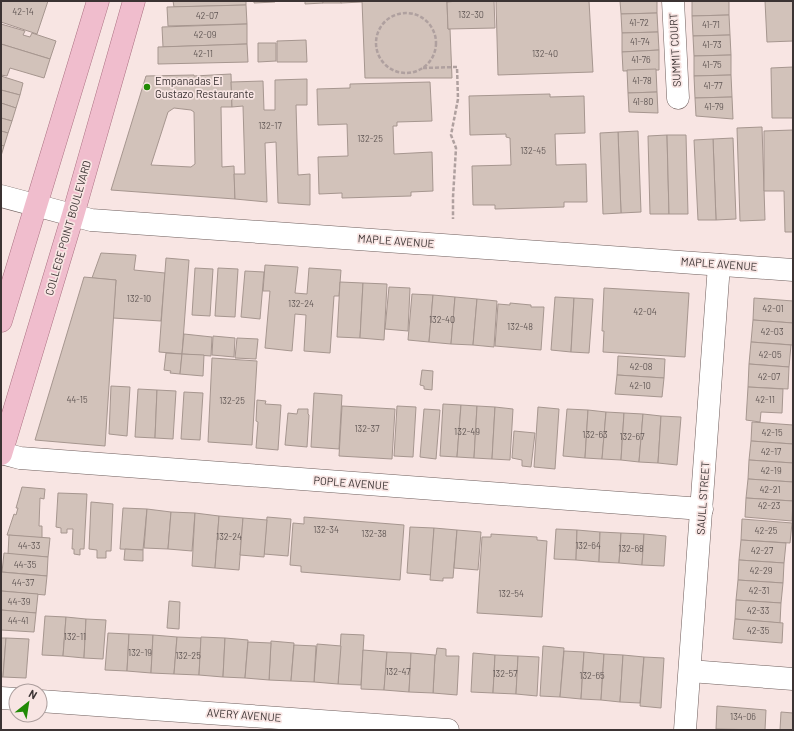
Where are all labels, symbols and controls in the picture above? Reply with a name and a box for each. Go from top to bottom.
house number: 42-14 [12,6,34,17]
house number: 132-30 [458,9,484,20]
house number: 42-07 [196,10,219,21]
street label: SUMMIT COURT [666,13,683,87]
house number: 41-72 [629,17,649,28]
house number: 41-71 [702,19,720,30]
house number: 42-09 [193,29,217,40]
house number: 41-74 [630,36,650,47]
house number: 41-73 [702,39,722,50]
house number: 42-11 [193,48,213,59]
house number: 132-40 [532,48,558,59]
house number: 41-76 [631,54,651,65]
house number: 41-75 [702,59,722,70]
place label: Empanadas El Gustazo Restaurante [155,74,254,100]
house number: 41-78 [632,75,652,86]
house number: 41-77 [703,80,723,91]
marker: Empanadas El Gustazo Restaurante [142,82,152,92]
house number: 41-80 [633,96,653,107]
house number: 41-79 [704,101,724,112]
house number: 132-17 [258,120,283,131]
house number: 132-25 [357,133,383,144]
house number: 132-45 [520,145,546,156]
street label: COLLEGE POINT BOULEVARD [42,159,93,297]
street label: MAPLE AVENUE [357,231,435,250]
street label: MAPLE AVENUE [680,254,758,273]
house number: 132-10 [127,293,151,304]
house number: 132-24 [288,298,314,309]
house number: 42-01 [762,303,784,314]
house number: 42-04 [633,306,657,317]
house number: 132-40 [429,314,455,325]
house number: 132-48 [507,321,533,332]
house number: 42-03 [760,326,784,337]
house number: 42-05 [758,349,782,360]
house number: 42-08 [629,361,653,372]
house number: 42-07 [758,371,781,382]
house number: 42-10 [629,380,651,391]
house number: 44-15 [66,394,88,405]
house number: 42-11 [755,394,775,405]
house number: 132-25 [219,395,245,406]
house number: 132-37 [354,423,380,434]
house number: 132-49 [454,426,480,437]
house number: 42-15 [761,427,783,438]
house number: 132-63 [582,429,608,440]
house number: 132-67 [619,431,645,442]
house number: 42-17 [761,446,782,457]
street label: SAULL STREET [693,461,712,535]
house number: 42-19 [760,465,782,476]
street label: POPLE AVENUE [313,473,389,492]
house number: 42-21 [759,484,781,495]
house number: 42-23 [758,500,781,511]
house number: 132-34 [313,524,339,535]
house number: 42-25 [755,525,778,536]
house number: 132-38 [361,528,387,539]
house number: 132-24 [216,531,242,542]
house number: 44-33 [18,540,41,551]
house number: 132-64 [575,540,601,551]
house number: 132-68 [618,543,644,554]
house number: 42-27 [751,545,774,556]
house number: 44-35 [14,559,37,570]
house number: 42-29 [750,565,773,576]
house number: 44-37 [12,577,35,588]
house number: 42-31 [748,585,770,596]
house number: 132-54 [498,588,524,599]
house number: 44-39 [8,596,31,607]
house number: 42-33 [747,605,770,616]
house number: 44-41 [8,615,28,626]
house number: 42-35 [747,625,770,636]
house number: 132-11 [64,631,86,642]
house number: 132-19 [128,647,152,658]
house number: 132-25 [175,650,201,661]
house number: 132-47 [385,666,411,677]
house number: 132-57 [492,668,518,679]
house number: 132-65 [579,670,605,681]
north arrow [8,683,48,723]
text: N [27,686,40,701]
street label: AVERY AVENUE [206,705,282,724]
house number: 134-06 [730,711,756,722]

